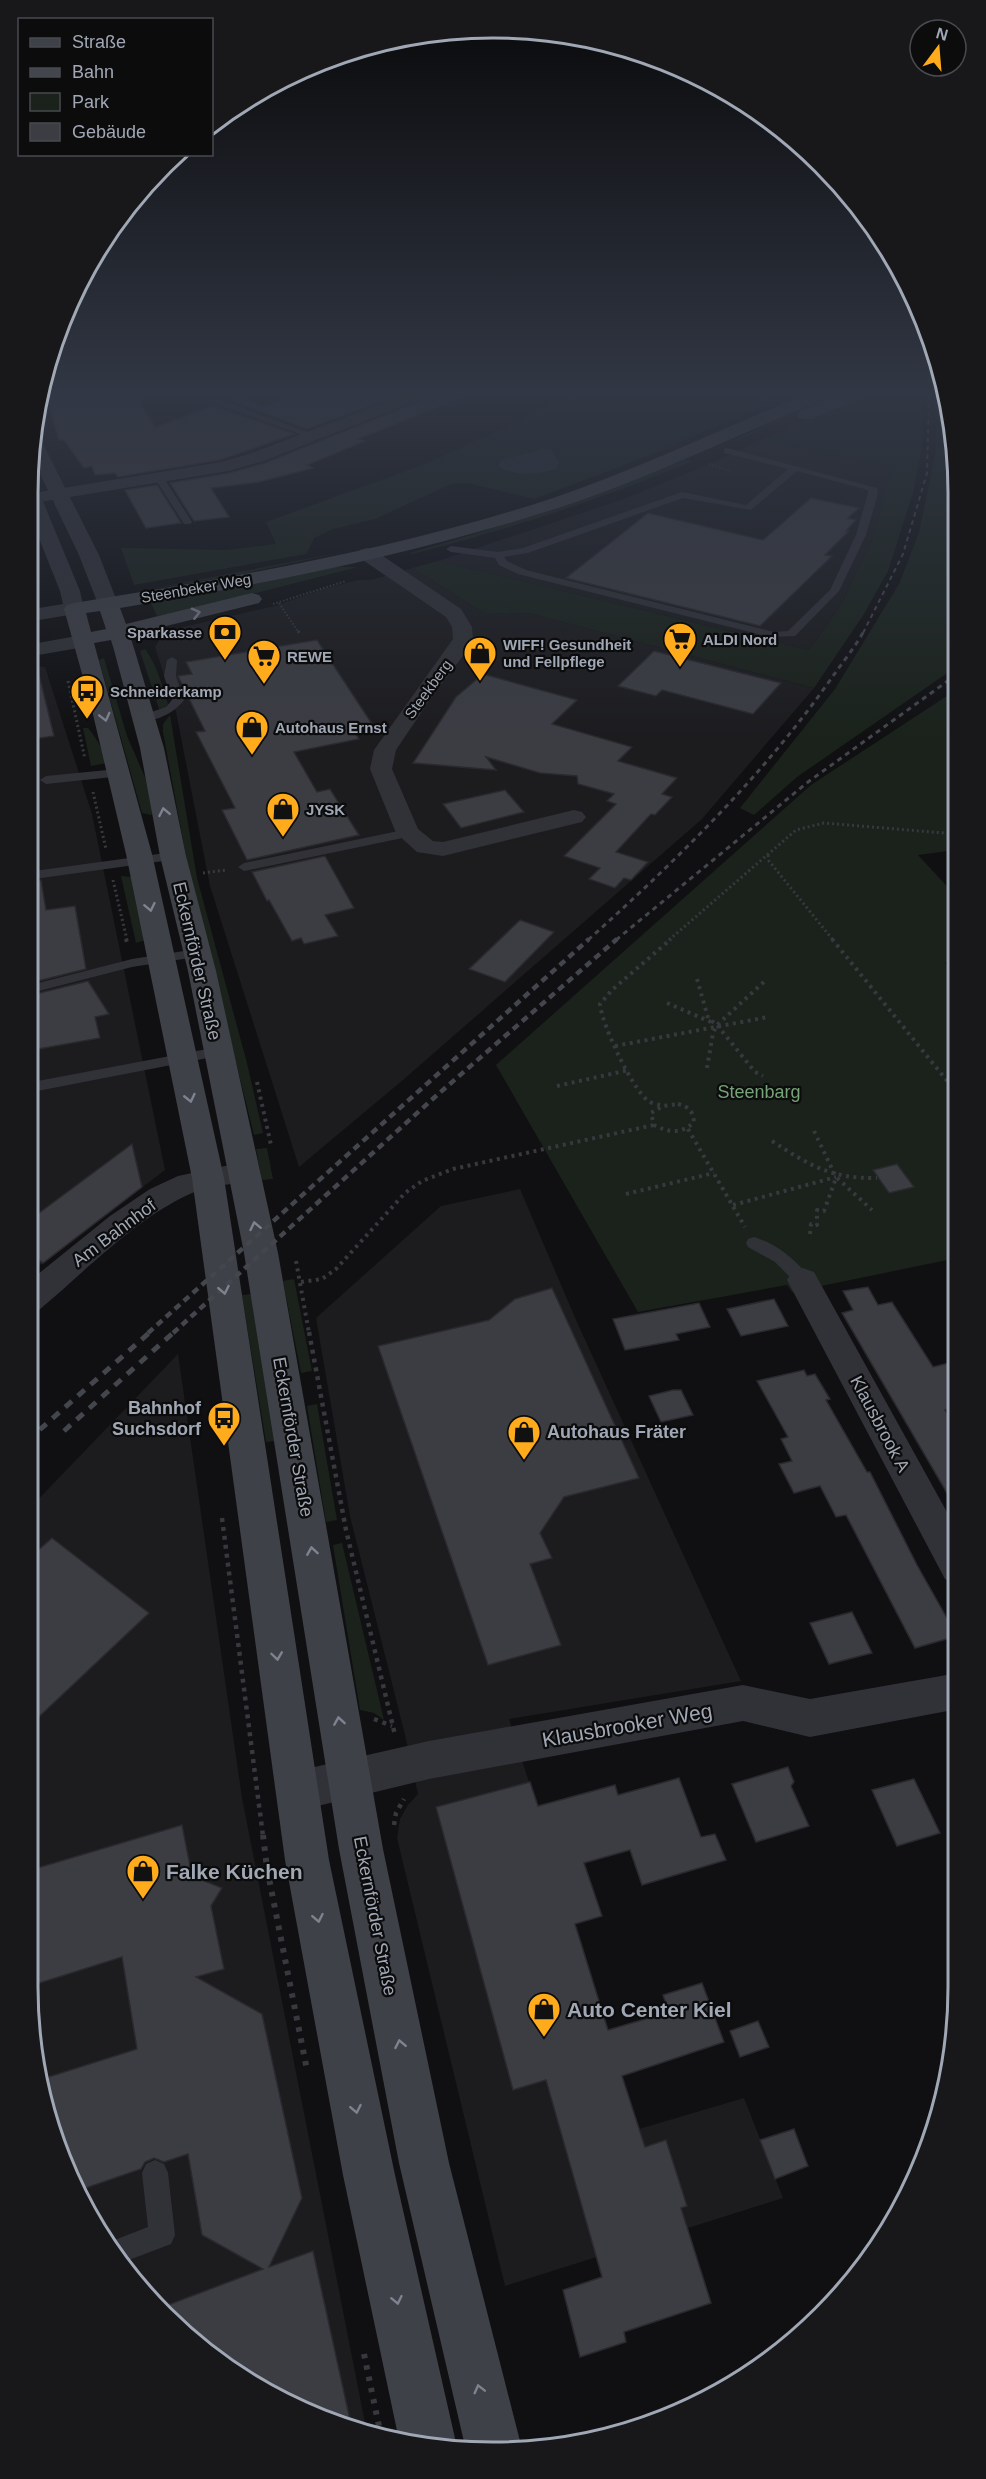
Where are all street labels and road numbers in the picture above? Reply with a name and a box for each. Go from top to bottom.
street label: Steenbeker Weg [140,570,252,606]
street label: Steekberg [401,656,455,722]
street label: Eckernförder Straße [169,880,225,1042]
street label: Am Bahnhof [68,1195,160,1271]
street label: Eckernförder Straße [269,1355,317,1519]
street label: Klausbrook A [846,1372,914,1476]
street label: Klausbrooker Weg [540,1699,714,1751]
street label: Eckernförder Straße [350,1835,400,1997]

